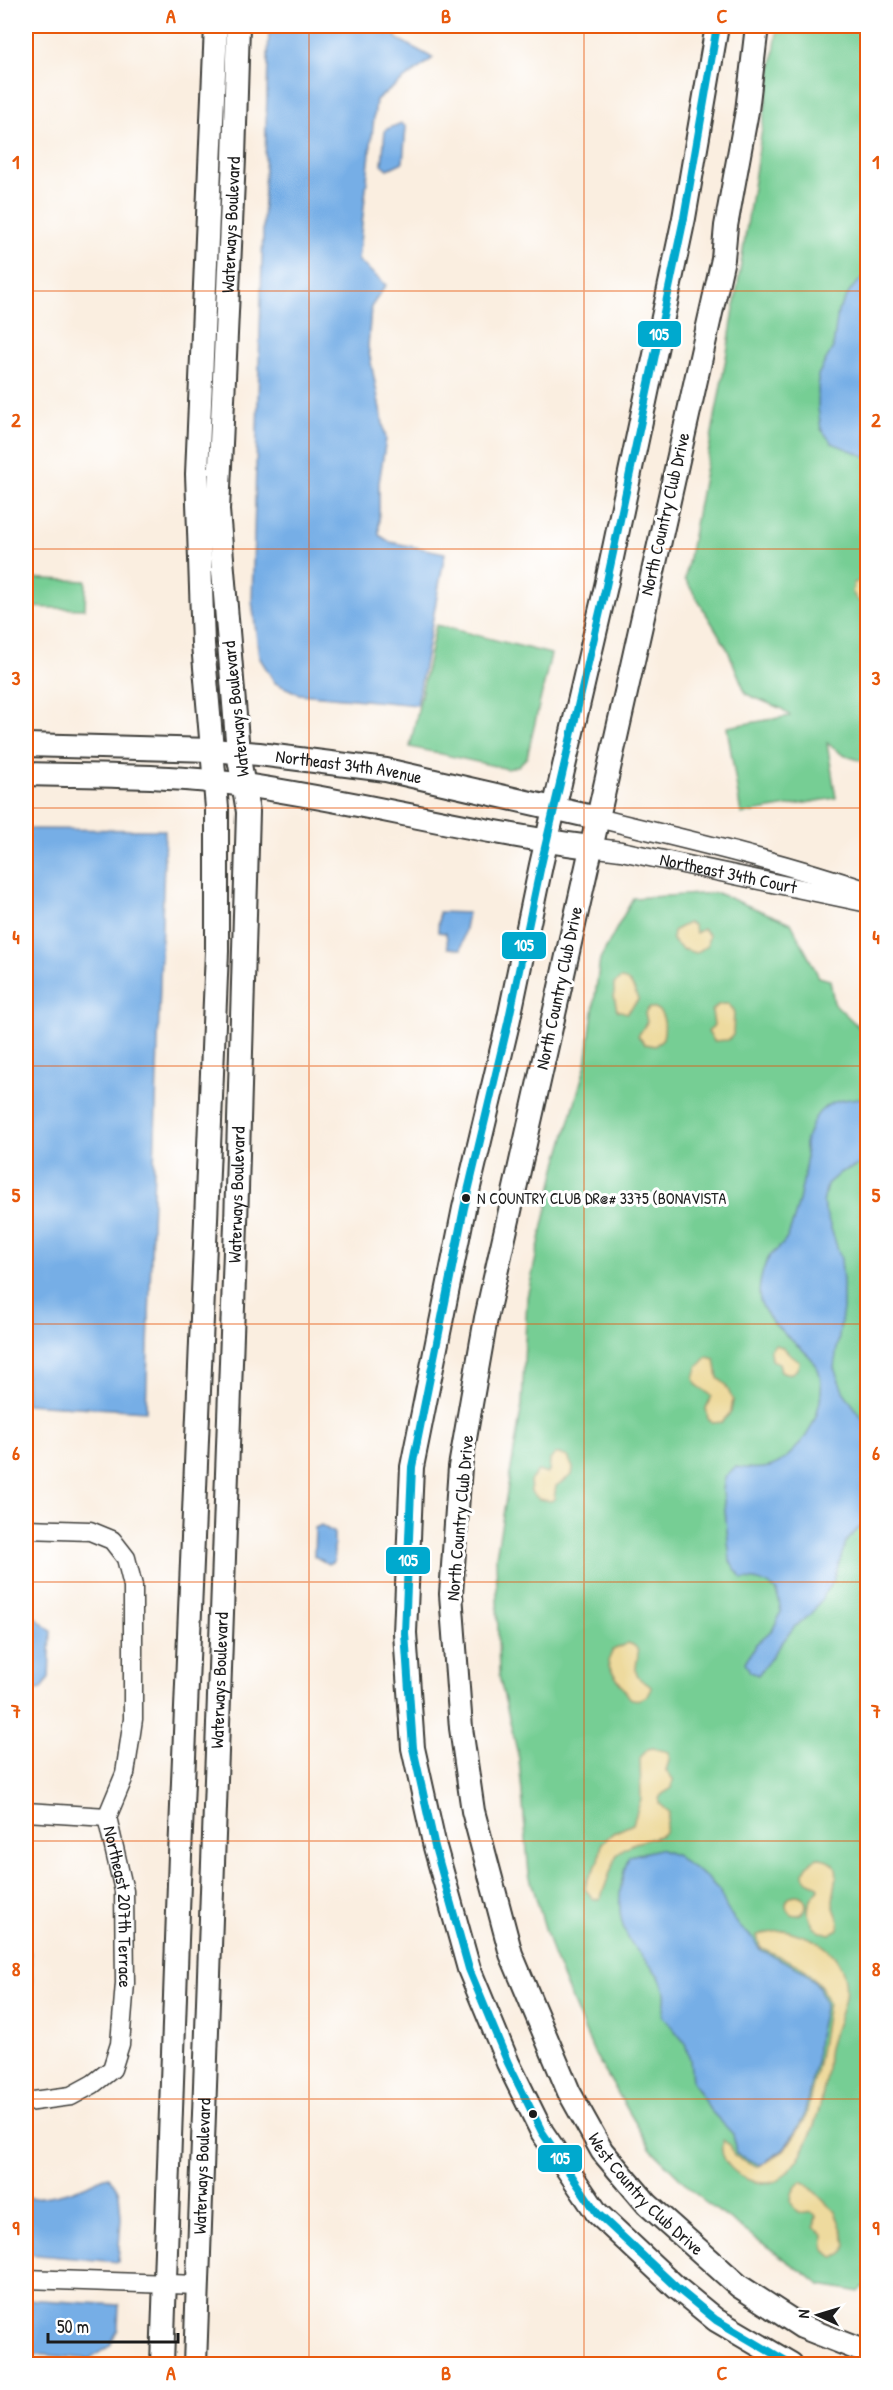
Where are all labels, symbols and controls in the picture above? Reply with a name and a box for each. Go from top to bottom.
text: A [166,2,176,29]
text: B [441,2,451,29]
text: C [717,2,728,29]
text: 1 [12,148,20,175]
text: 1 [872,148,880,175]
street label: Waterways Boulevard [215,156,246,294]
line badge: 105 [637,320,682,348]
text: 105 [649,323,669,345]
text: 2 [11,406,21,433]
text: 2 [871,406,881,433]
street label: North Country Club Drive [634,430,695,598]
street label: Waterways Boulevard [216,640,255,778]
text: 3 [12,664,21,691]
text: 3 [872,664,881,691]
street label: Northeast 34th Avenue [274,743,424,790]
street label: Northeast 34th Court [658,847,800,900]
street label: North Country Club Drive [529,904,588,1072]
text: 4 [12,923,20,950]
text: 4 [872,923,880,950]
line badge: 105 [501,931,547,960]
text: 105 [514,934,534,956]
street label: Waterways Boulevard [222,1126,251,1263]
text: 5 [12,1181,21,1208]
text: 5 [872,1181,881,1208]
place label: N COUNTRY CLUB DR@# 3375 (BONAVISTA [477,1187,727,1209]
marker: N COUNTRY CLUB DR@# 3375 (BONAVISTA [460,1192,472,1204]
street label: North Country Club Drive [440,1434,479,1602]
text: 6 [12,1439,20,1466]
text: 6 [872,1439,880,1466]
line badge: 105 [385,1546,431,1575]
text: 105 [398,1549,418,1571]
street label: Waterways Boulevard [204,1612,234,1749]
text: 7 [10,1697,21,1724]
text: 7 [870,1697,881,1724]
street label: Northeast 207th Terrace [97,1824,138,1989]
text: 8 [12,1955,21,1982]
text: 8 [872,1955,881,1982]
street label: Waterways Boulevard [187,2098,217,2235]
unlabelled marker [527,2108,539,2120]
street label: West Country Club Drive [582,2128,709,2261]
line badge: 105 [537,2144,583,2173]
text: 105 [550,2147,570,2169]
text: 9 [12,2214,20,2241]
text: 9 [872,2214,880,2241]
north arrow [788,2285,848,2345]
scale bar [48,2306,178,2344]
text: N [792,2308,814,2319]
text: 50 m [57,2314,89,2339]
text: A [166,2359,176,2386]
text: B [441,2359,451,2386]
text: C [717,2359,728,2386]

